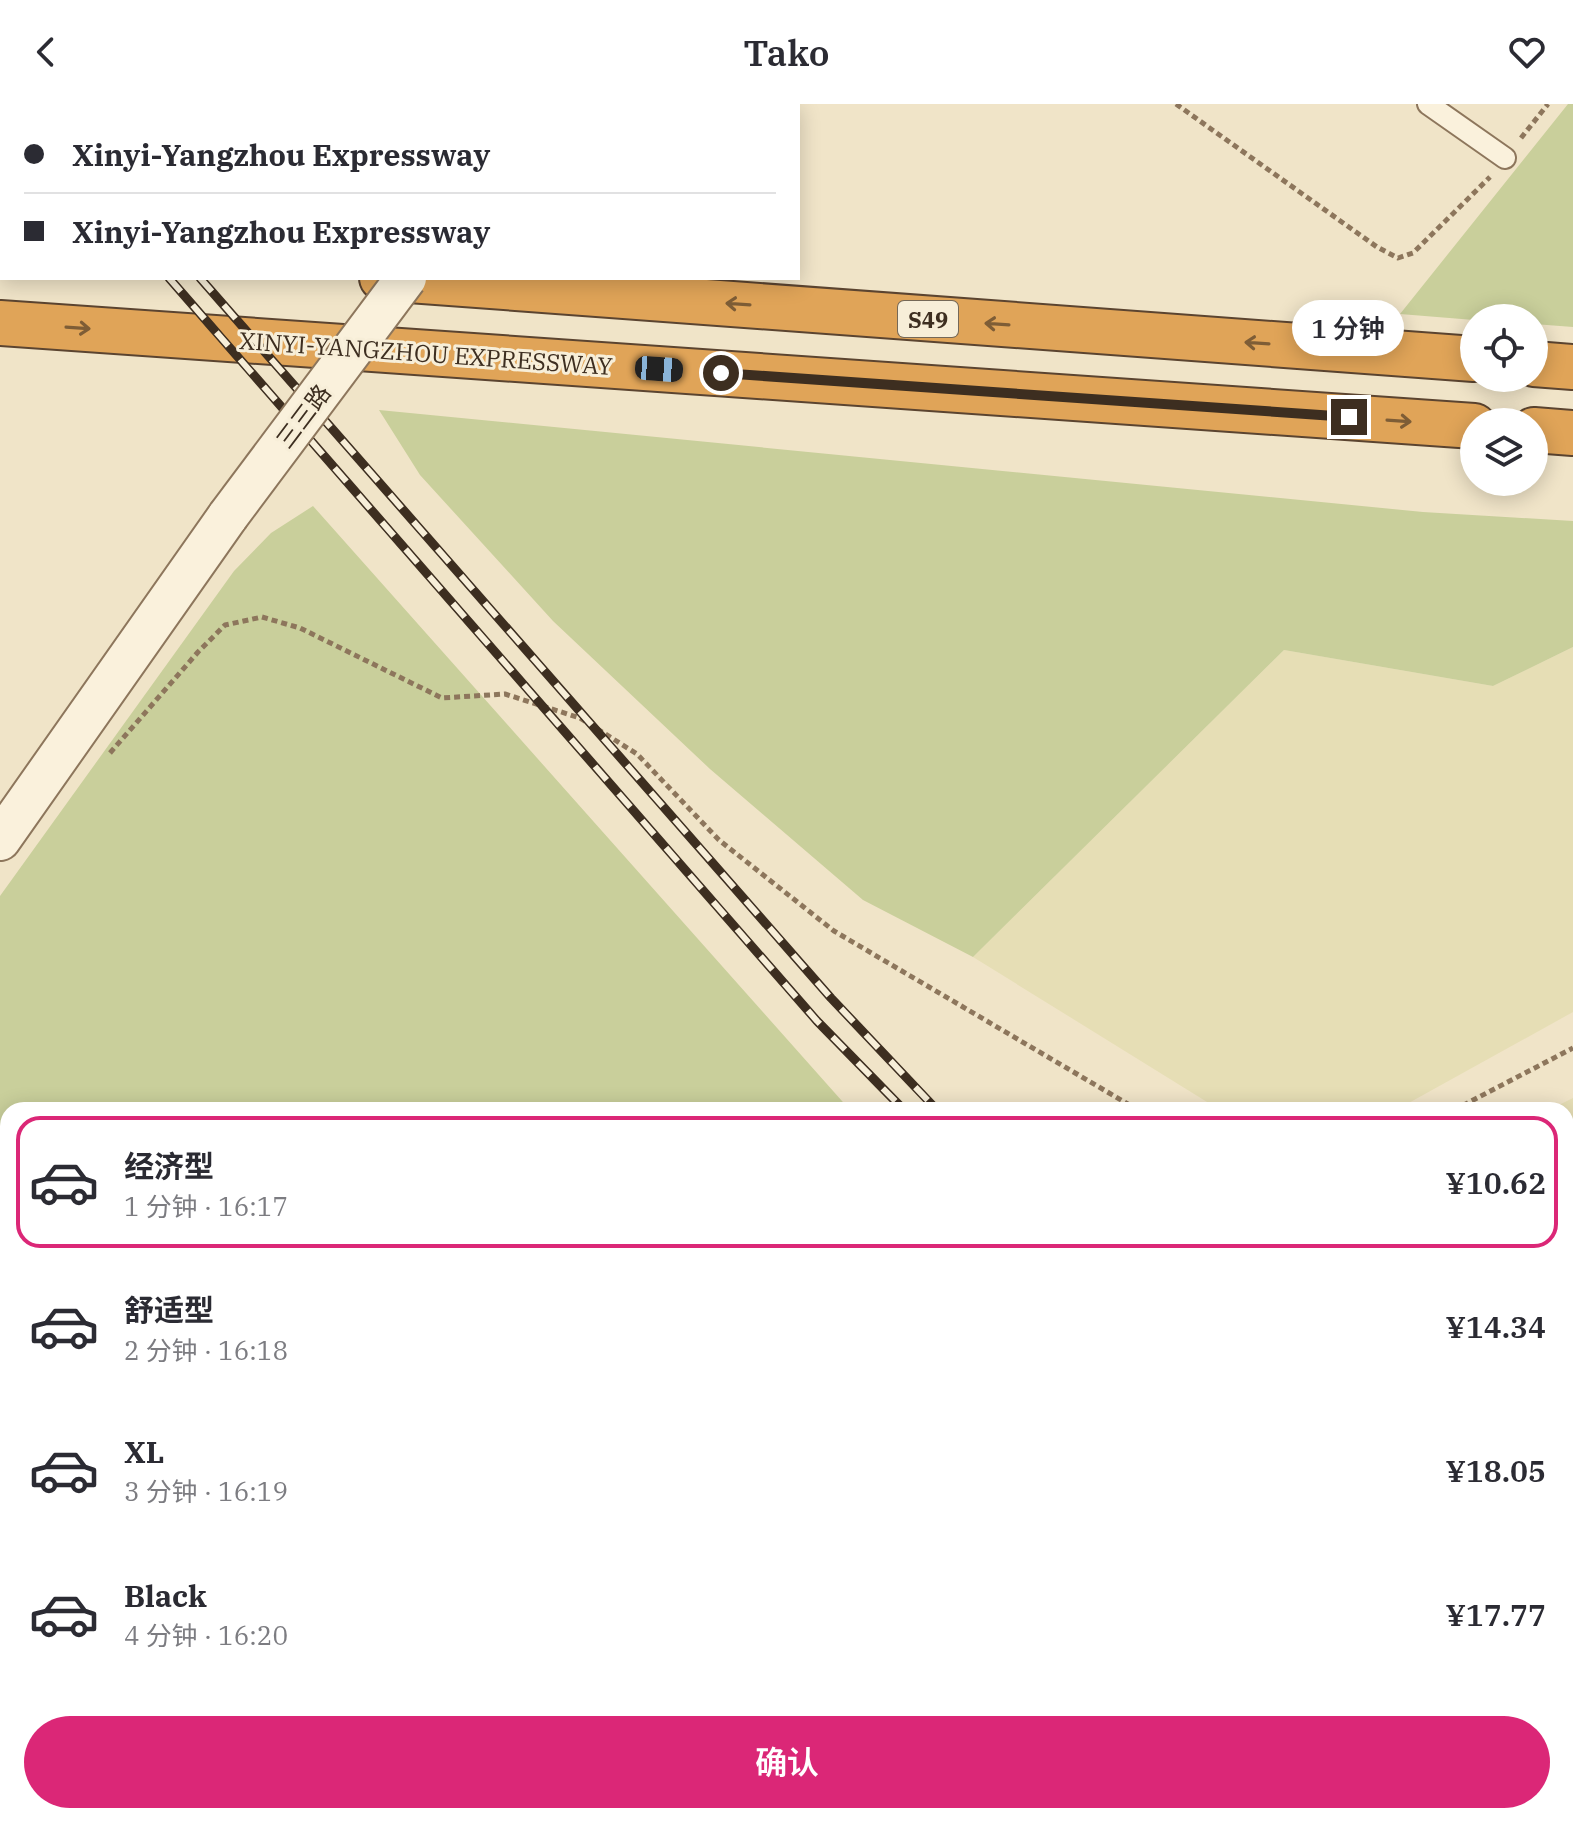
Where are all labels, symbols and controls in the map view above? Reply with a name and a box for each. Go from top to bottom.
text: Tako [744,29,829,76]
icon: back [24,30,68,74]
icon: heart [1505,30,1549,74]
text: Xinyi-Yangzhou Expressway [72,135,490,174]
text: Xinyi-Yangzhou Expressway [72,212,490,251]
one-way arrow [725,297,752,312]
road number: S49 [898,301,958,337]
callout: 1 分钟 [1293,301,1405,357]
map controls [1460,304,1548,496]
button: locate [1460,304,1548,392]
text: 1 分钟 [1311,311,1385,345]
one-way arrow [984,316,1011,331]
one-way arrow [64,321,91,336]
street label: XINYI-YANGZHOU EXPRESSWAY [238,324,614,382]
one-way arrow [1244,335,1271,350]
car [634,355,684,383]
route start [703,355,739,391]
street label: 三三路 [269,378,337,454]
route end [1331,399,1367,435]
button: layers [1460,408,1548,496]
one-way arrow [1385,414,1412,429]
icon: car [28,1146,100,1218]
text: 经济型 [124,1146,214,1185]
text: ¥10.62 [1445,1163,1546,1202]
text: 1 分钟 · 16:17 [124,1189,288,1223]
icon: car [28,1290,100,1362]
text: 舒适型 [124,1290,214,1329]
text: ¥14.34 [1445,1307,1546,1346]
text: 2 分钟 · 16:18 [124,1333,288,1367]
text: XL [124,1432,164,1471]
icon: car [28,1434,100,1506]
text: ¥18.05 [1445,1451,1546,1490]
text: 3 分钟 · 16:19 [124,1474,288,1508]
text: Black [124,1576,207,1615]
icon: car [28,1578,100,1650]
text: ¥17.77 [1445,1595,1546,1634]
text: 4 分钟 · 16:20 [124,1618,288,1652]
button: 确认 [24,1716,1550,1808]

